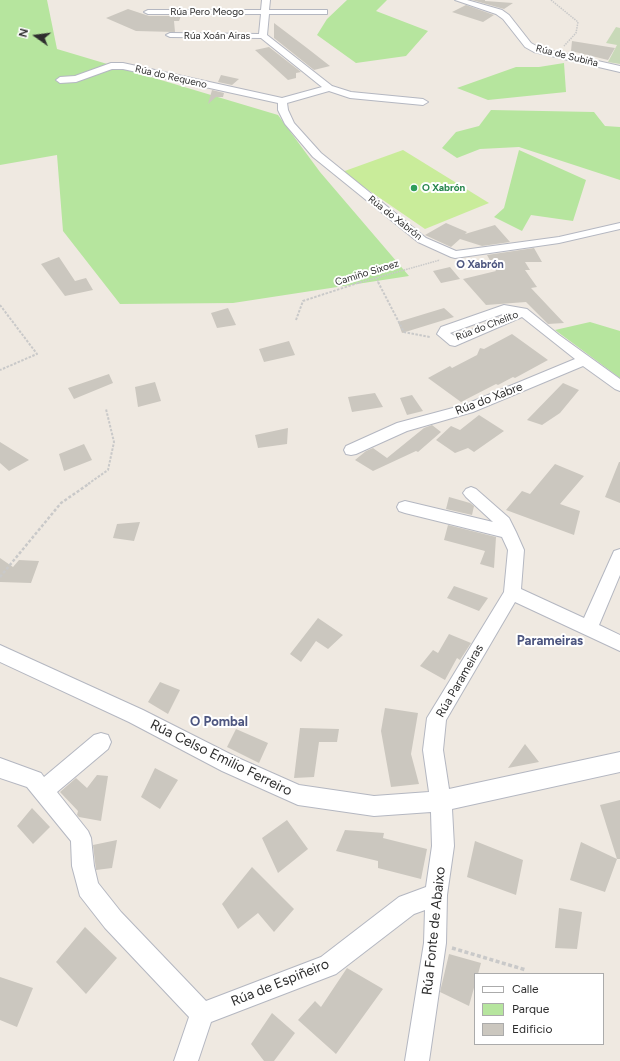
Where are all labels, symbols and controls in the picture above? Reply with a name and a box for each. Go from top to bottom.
street label: Rúa Pero Meogo [170,6,244,18]
north arrow [16,16,56,56]
text: N [17,27,31,39]
street label: Rúa Xoán Airas [184,30,250,42]
street label: Rúa de Subiña [535,42,599,70]
street label: Rúa do Requeno [134,63,208,91]
place label: O Xabrón [422,182,465,194]
marker: O Xabrón [409,183,419,193]
street label: Rúa do Xabrón [366,193,424,243]
street label: Camiño Sixoez [334,258,400,288]
district label: O Xabrón [456,258,504,272]
street label: Rúa do Chelito [454,309,520,343]
street label: Rúa do Xabre [453,380,525,418]
district label: Parameiras [517,633,583,649]
street label: Rúa Parameiras [433,642,487,720]
district label: O Pombal [190,714,248,730]
street label: Rúa Celso Emilio Ferreiro [147,716,295,800]
street label: Rúa Fonte de Abaixo [419,866,449,996]
street label: Rúa de Espiñeiro [228,956,332,1010]
legend [474,973,604,1045]
text: Calle [512,982,539,996]
text: Parque [512,1002,549,1016]
text: Edificio [512,1022,552,1036]

